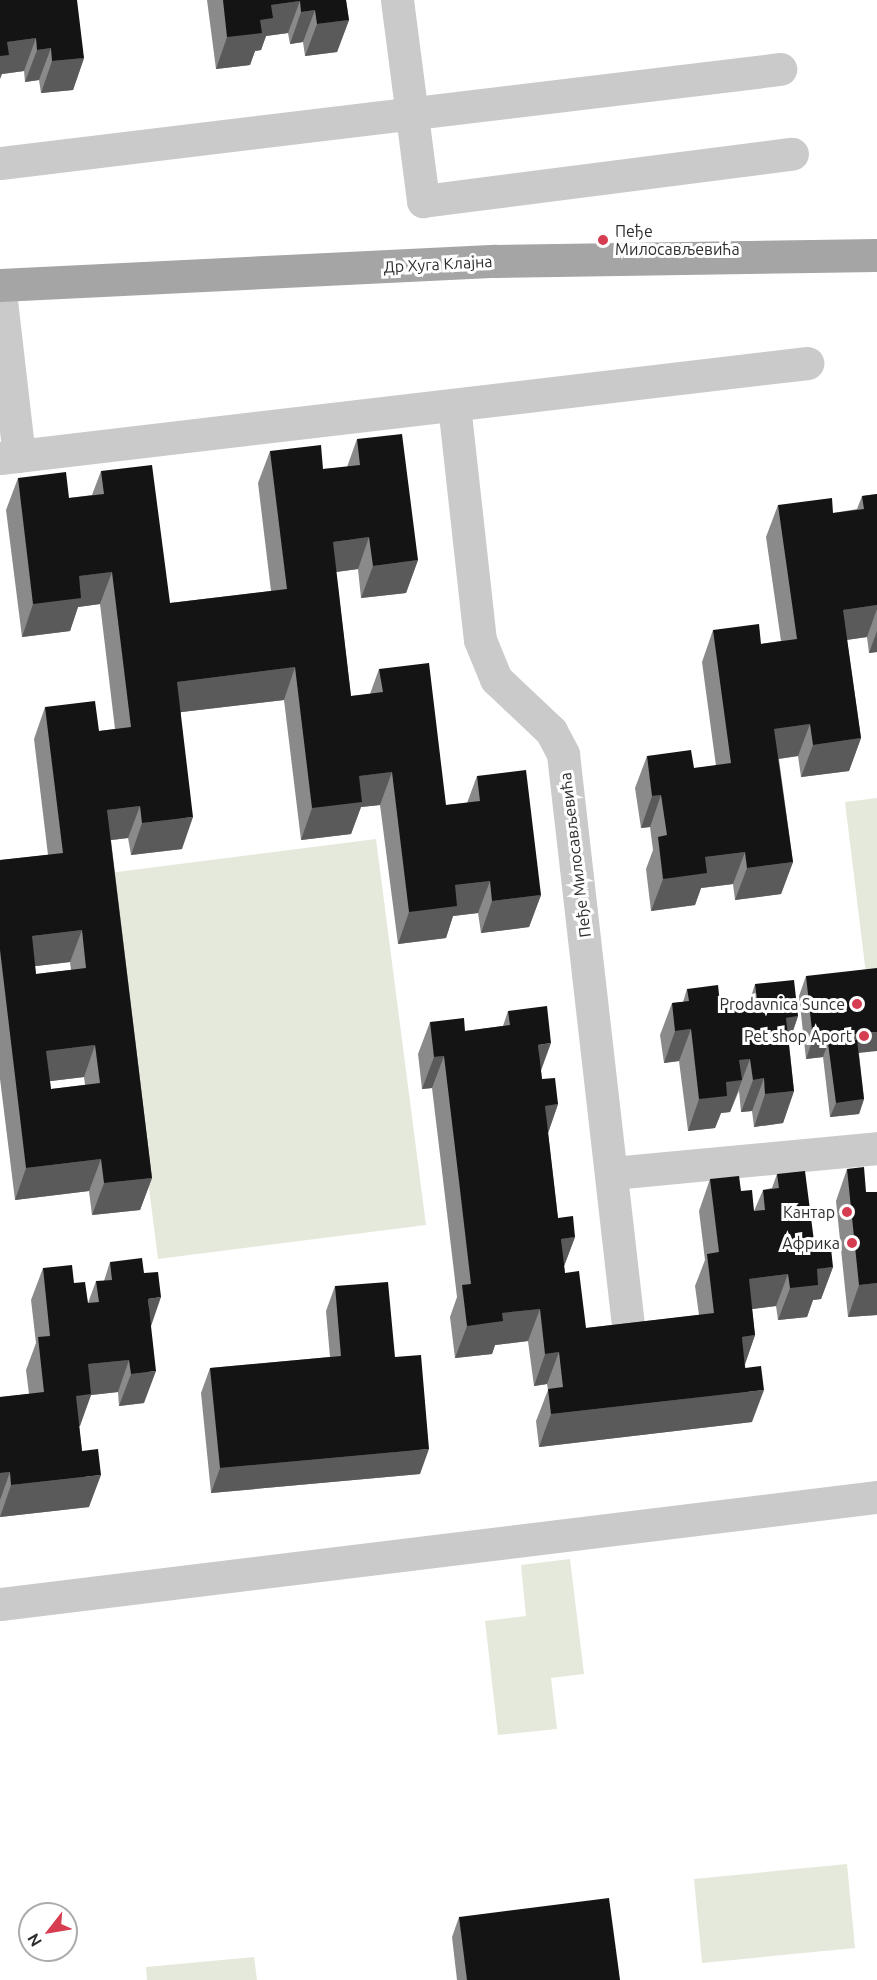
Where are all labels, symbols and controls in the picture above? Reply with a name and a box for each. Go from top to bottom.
place label: Пеђе Милосављевића [615,221,740,259]
marker: Пеђе Милосављевића [596,233,610,247]
street label: Др Хуга Клајна [383,252,493,276]
street label: Пеђе Милосављевића [555,771,595,939]
place label: Prodavnica Sunce [719,994,845,1014]
marker: Prodavnica Sunce [850,997,864,1011]
place label: Pet shop Aport [744,1026,852,1046]
marker: Pet shop Aport [857,1029,871,1043]
place label: Кантар [783,1202,835,1222]
marker: Кантар [840,1205,854,1219]
place label: Африка [782,1233,840,1253]
marker: Африка [845,1236,859,1250]
north arrow [18,1902,78,1962]
text: N [23,1930,45,1950]

